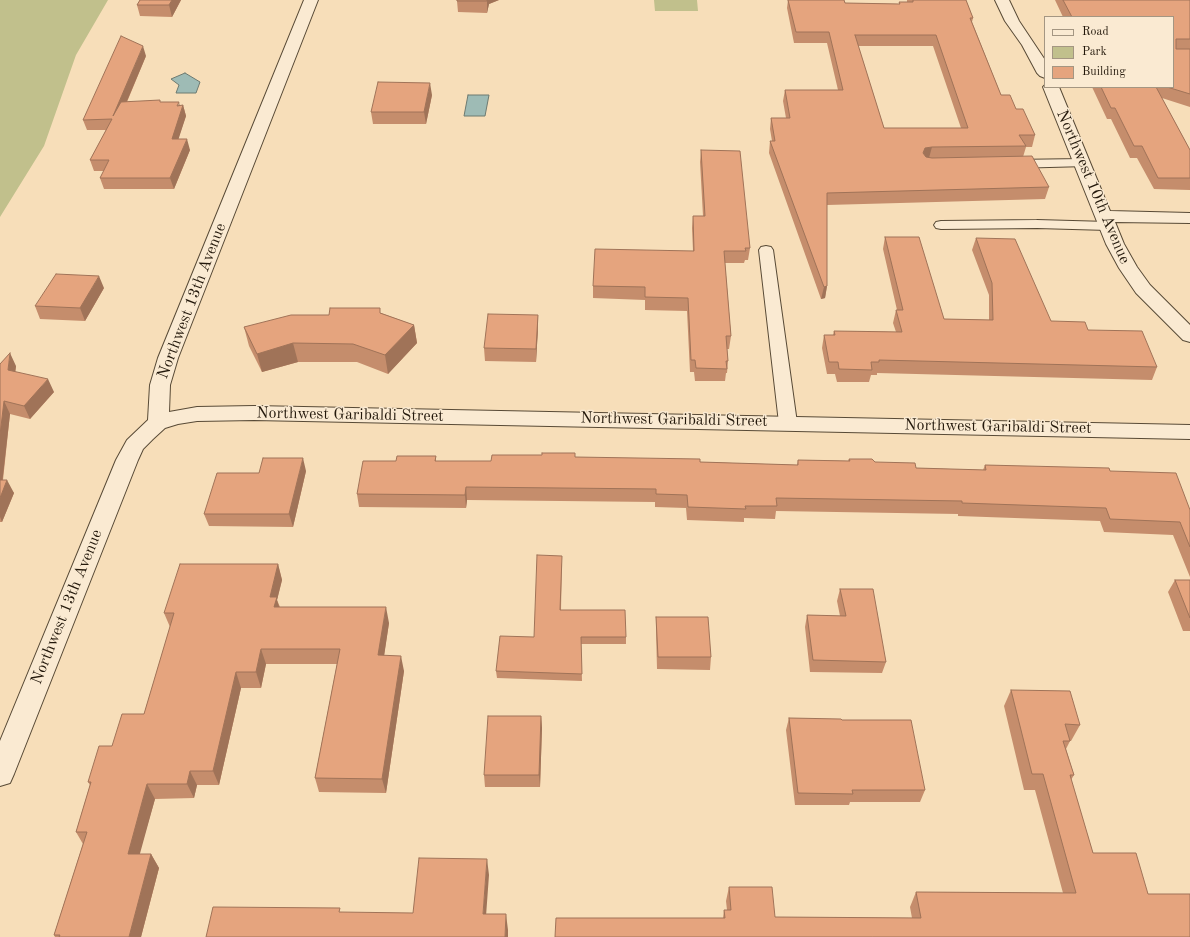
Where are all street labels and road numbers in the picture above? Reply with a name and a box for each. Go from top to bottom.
street label: Northwest 10th Avenue [1052,107,1134,267]
street label: Northwest 13th Avenue [153,220,231,382]
street label: Northwest Garibaldi Street [256,404,444,426]
street label: Northwest Garibaldi Street [580,409,768,431]
street label: Northwest Garibaldi Street [904,416,1092,438]
street label: Northwest 13th Avenue [27,527,107,687]

